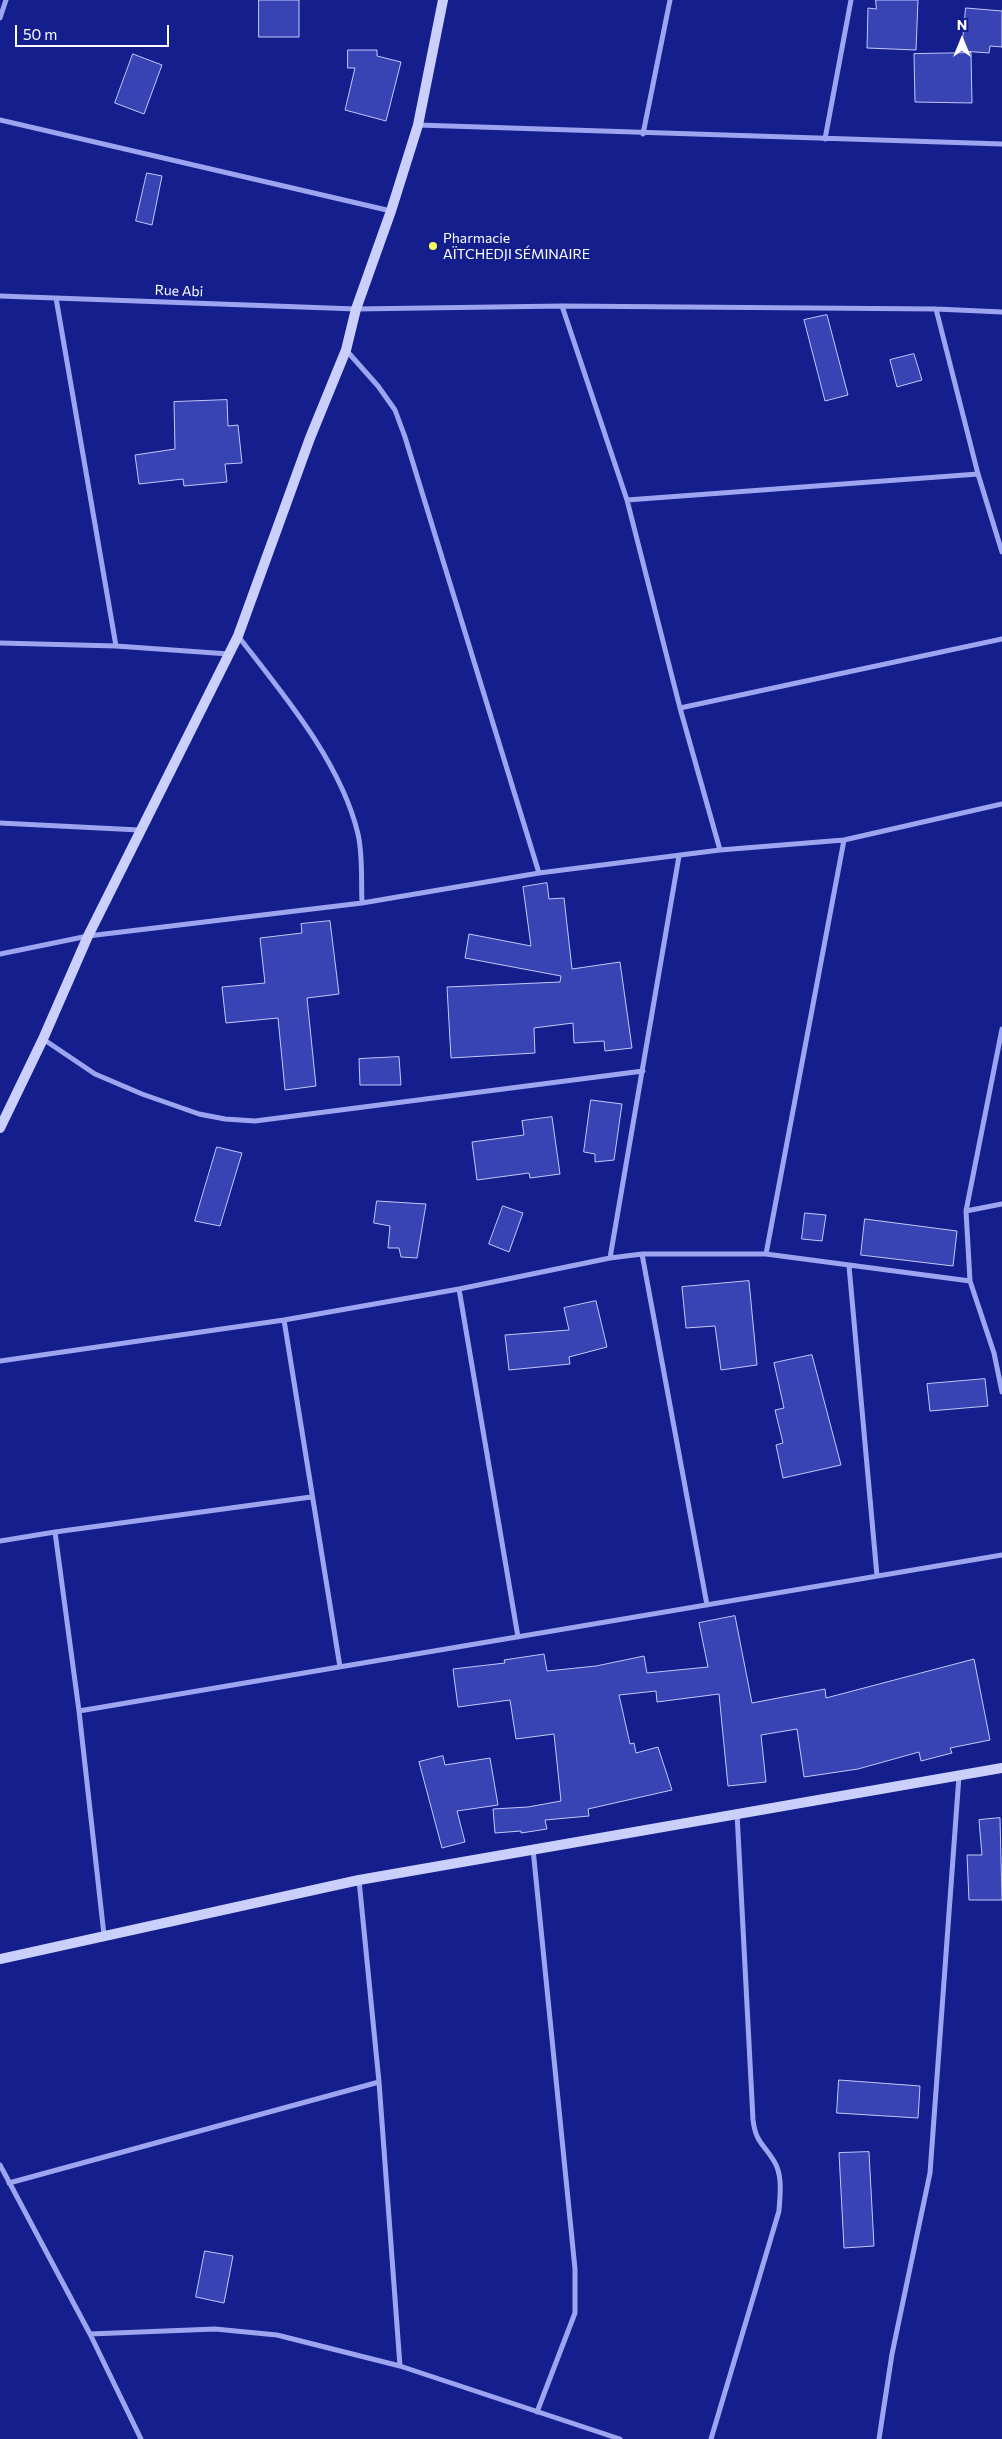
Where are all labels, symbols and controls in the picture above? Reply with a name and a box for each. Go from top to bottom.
scale bar [18,15,171,47]
north arrow [937,15,987,65]
text: N [957,16,967,33]
text: 50 m [23,25,57,43]
place label: Pharmacie AÏTCHEDJI SÉMINAIRE [443,230,590,262]
marker: Pharmacie AÏTCHEDJI SÉMINAIRE [427,240,439,252]
street label: Rue Abi [154,282,204,300]

